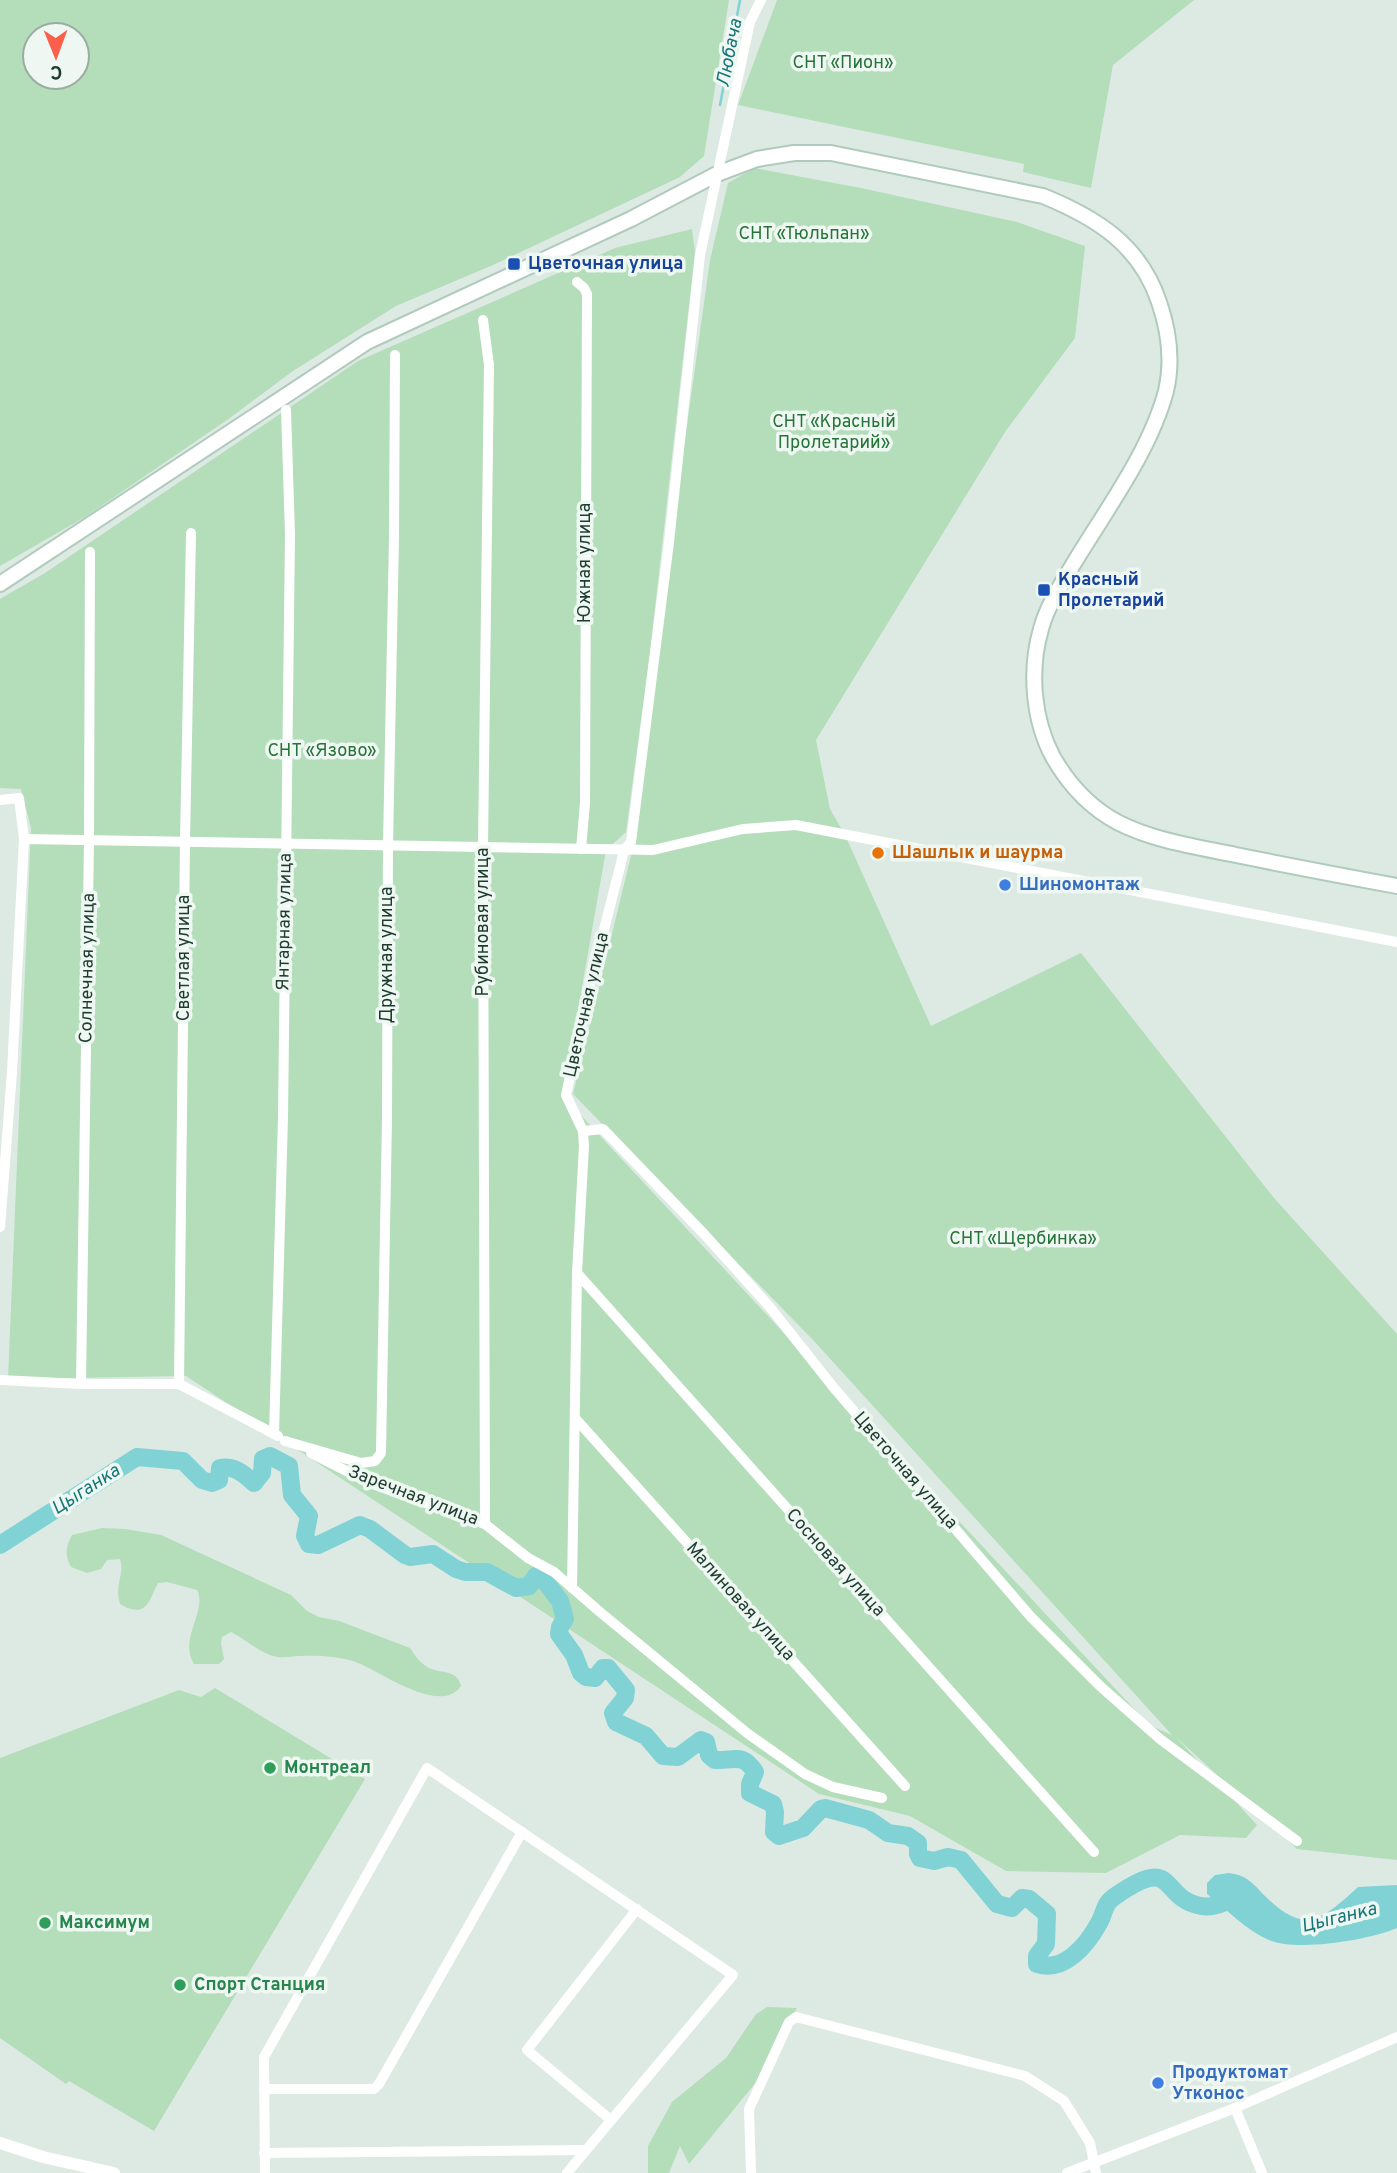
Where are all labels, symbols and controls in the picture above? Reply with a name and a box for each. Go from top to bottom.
water label: Любача [712,17,748,89]
north arrow [21,21,91,91]
park label: СНТ «Пион» [793,52,893,75]
text: С [50,59,63,83]
park label: СНТ «Тюльпан» [738,223,870,246]
place label: Цветочная улица [528,253,683,276]
marker: Цветочная улица [506,256,522,272]
park label: СНТ «Красный Пролетарий» [772,411,896,455]
street label: Южная улица [574,503,597,623]
place label: Красный Пролетарий [1058,569,1164,613]
marker: Красный Пролетарий [1036,582,1052,598]
park label: СНТ «Язово» [267,740,377,763]
place label: Шашлык и шаурма [892,842,1063,865]
marker: Шашлык и шаурма [870,845,886,861]
street label: Рубиновая улица [472,847,495,997]
street label: Янтарная улица [272,853,298,991]
place label: Шиномонтаж [1019,874,1140,897]
marker: Шиномонтаж [997,877,1013,893]
street label: Дружная улица [376,886,399,1024]
street label: Солнечная улица [75,893,101,1043]
street label: Светлая улица [173,895,196,1021]
street label: Цветочная улица [559,930,615,1080]
park label: СНТ «Щербинка» [949,1228,1097,1251]
street label: Цветочная улица [848,1407,962,1535]
water label: Цыганка [47,1459,125,1521]
street label: Заречная улица [344,1461,482,1531]
street label: Сосновая улица [780,1504,890,1622]
street label: Малиновая улица [681,1538,799,1666]
place label: Монтреал [284,1757,371,1780]
marker: Монтреал [262,1760,278,1776]
water label: Цыганка [1299,1897,1379,1939]
place label: Максимум [59,1912,150,1935]
marker: Максимум [37,1915,53,1931]
place label: Спорт Станция [194,1974,325,1997]
marker: Спорт Станция [172,1977,188,1993]
place label: Продуктомат Утконос [1172,2062,1288,2106]
marker: Продуктомат Утконос [1150,2075,1166,2091]

